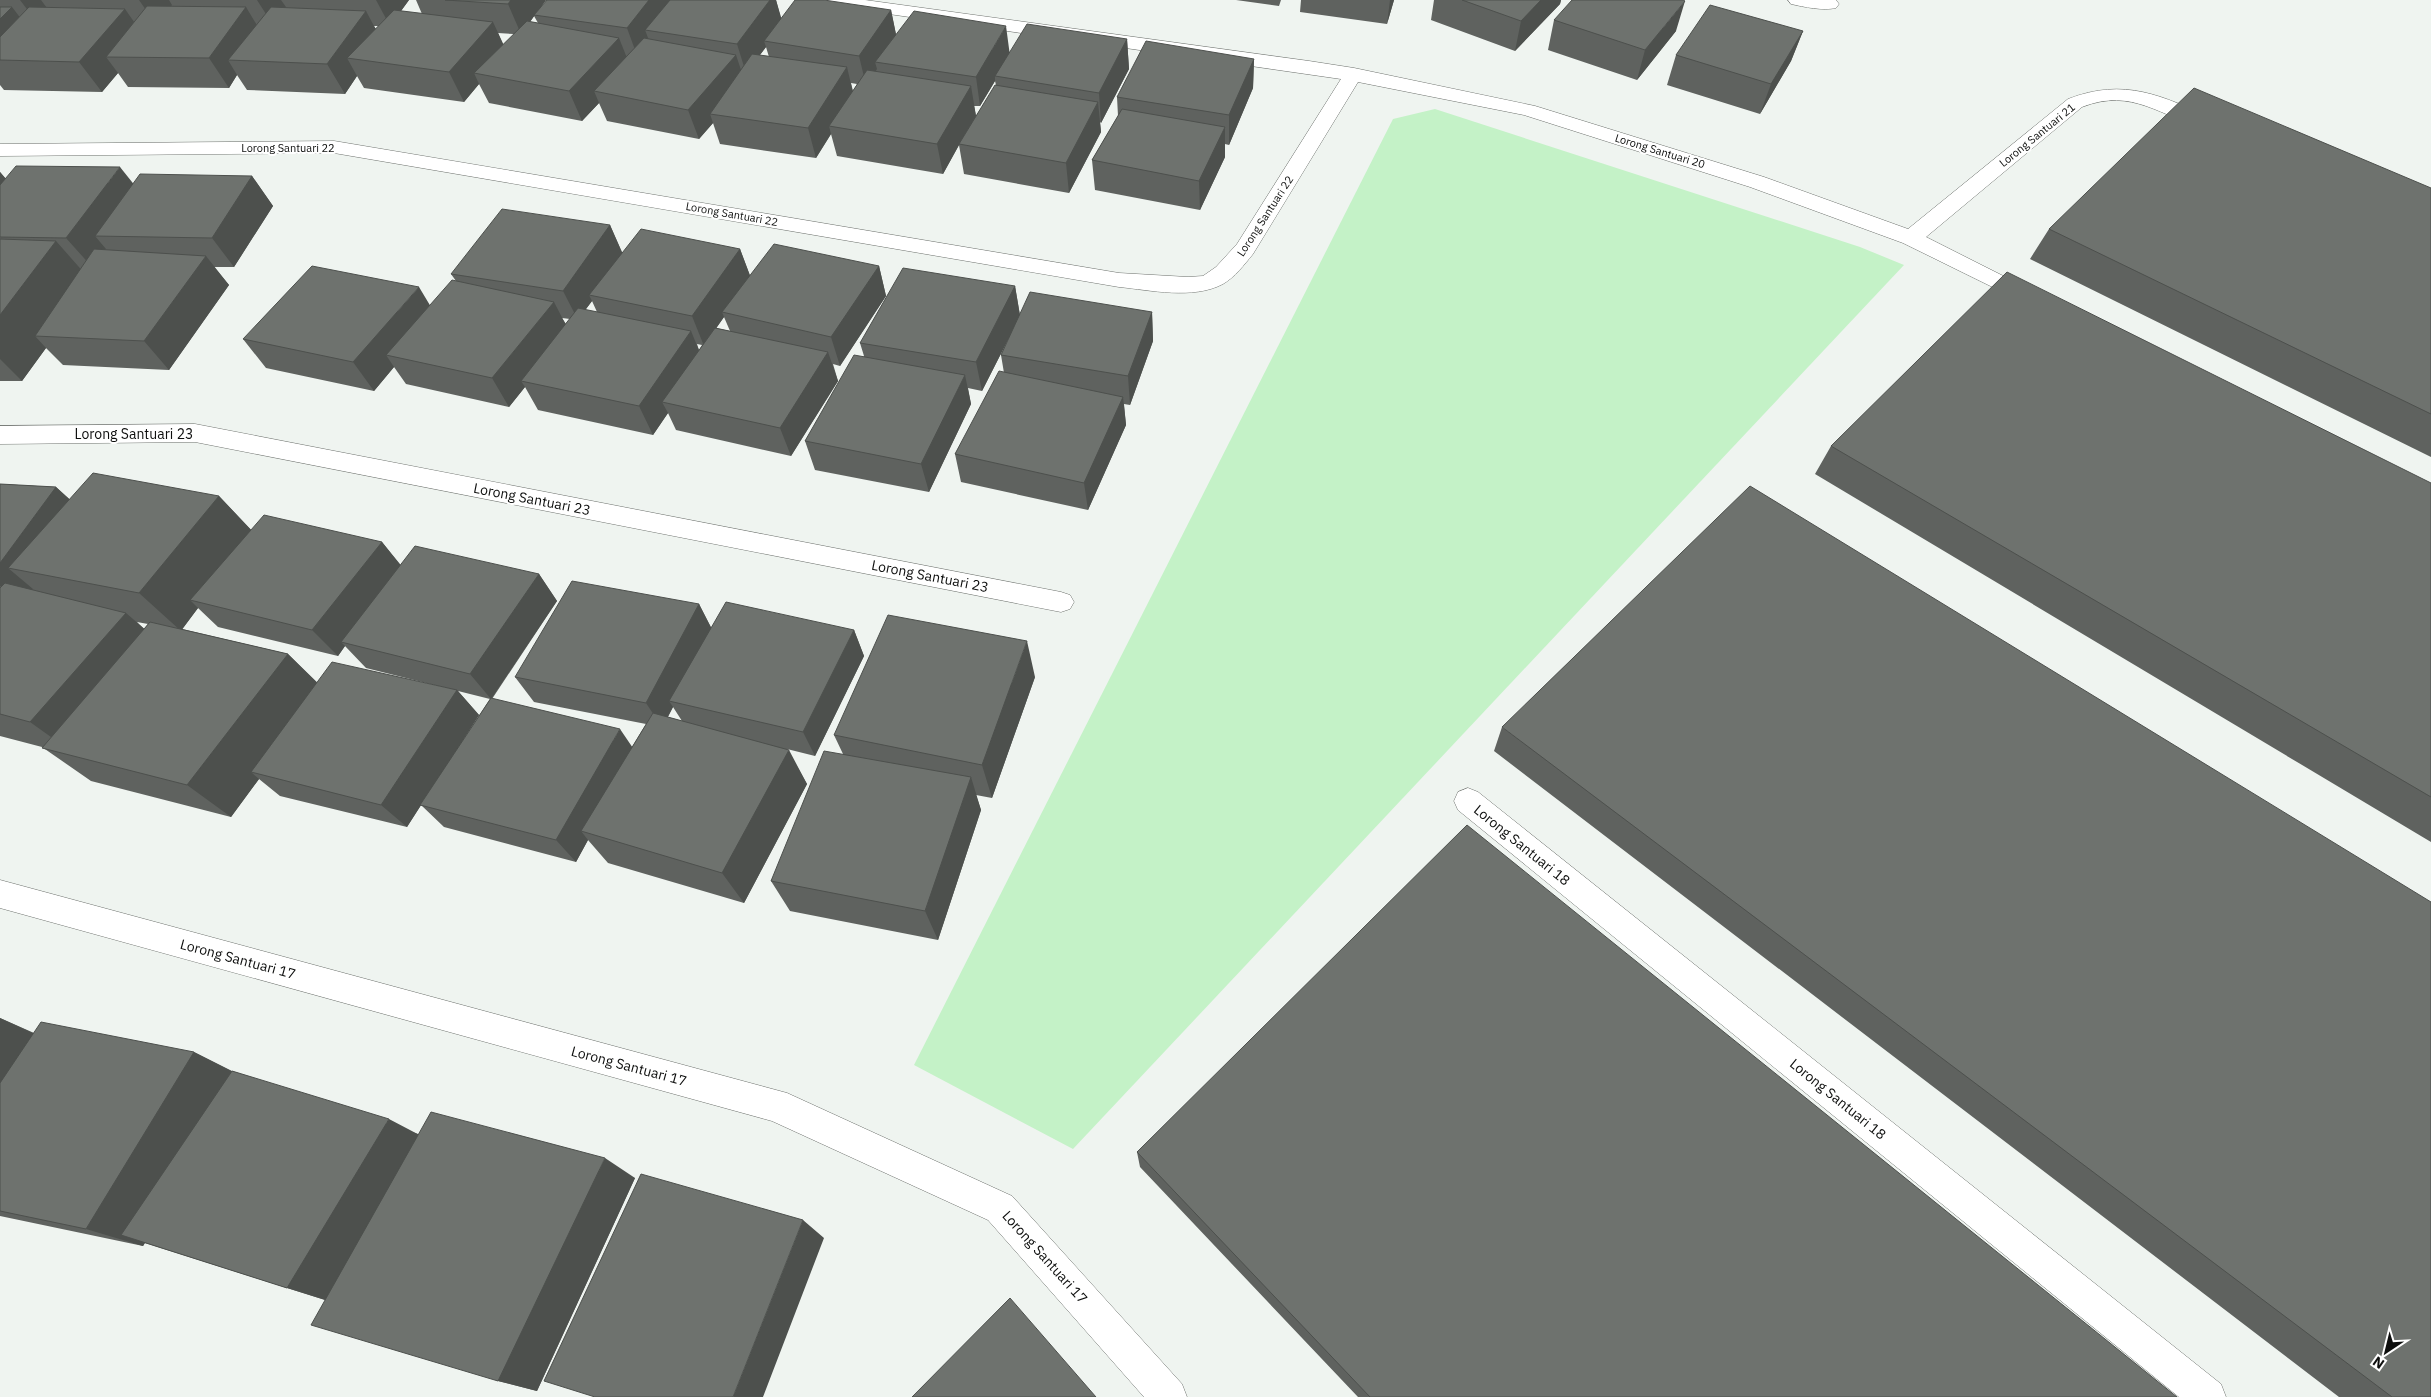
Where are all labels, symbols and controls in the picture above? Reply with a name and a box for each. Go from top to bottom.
street label: Lorong Santuari 21 [1996,100,2078,170]
street label: Lorong Santuari 20 [1613,131,1707,171]
street label: Lorong Santuari 22 [241,141,335,155]
street label: Lorong Santuari 22 [1234,173,1296,259]
street label: Lorong Santuari 22 [685,199,779,229]
street label: Lorong Santuari 23 [75,425,193,443]
street label: Lorong Santuari 23 [472,479,592,519]
street label: Lorong Santuari 23 [870,556,990,596]
street label: Lorong Santuari 18 [1470,801,1574,889]
street label: Lorong Santuari 17 [178,935,298,983]
street label: Lorong Santuari 17 [569,1042,689,1090]
street label: Lorong Santuari 18 [1786,1055,1890,1143]
street label: Lorong Santuari 17 [999,1207,1091,1307]
north arrow [2361,1327,2411,1377]
text: N [2369,1352,2388,1373]

